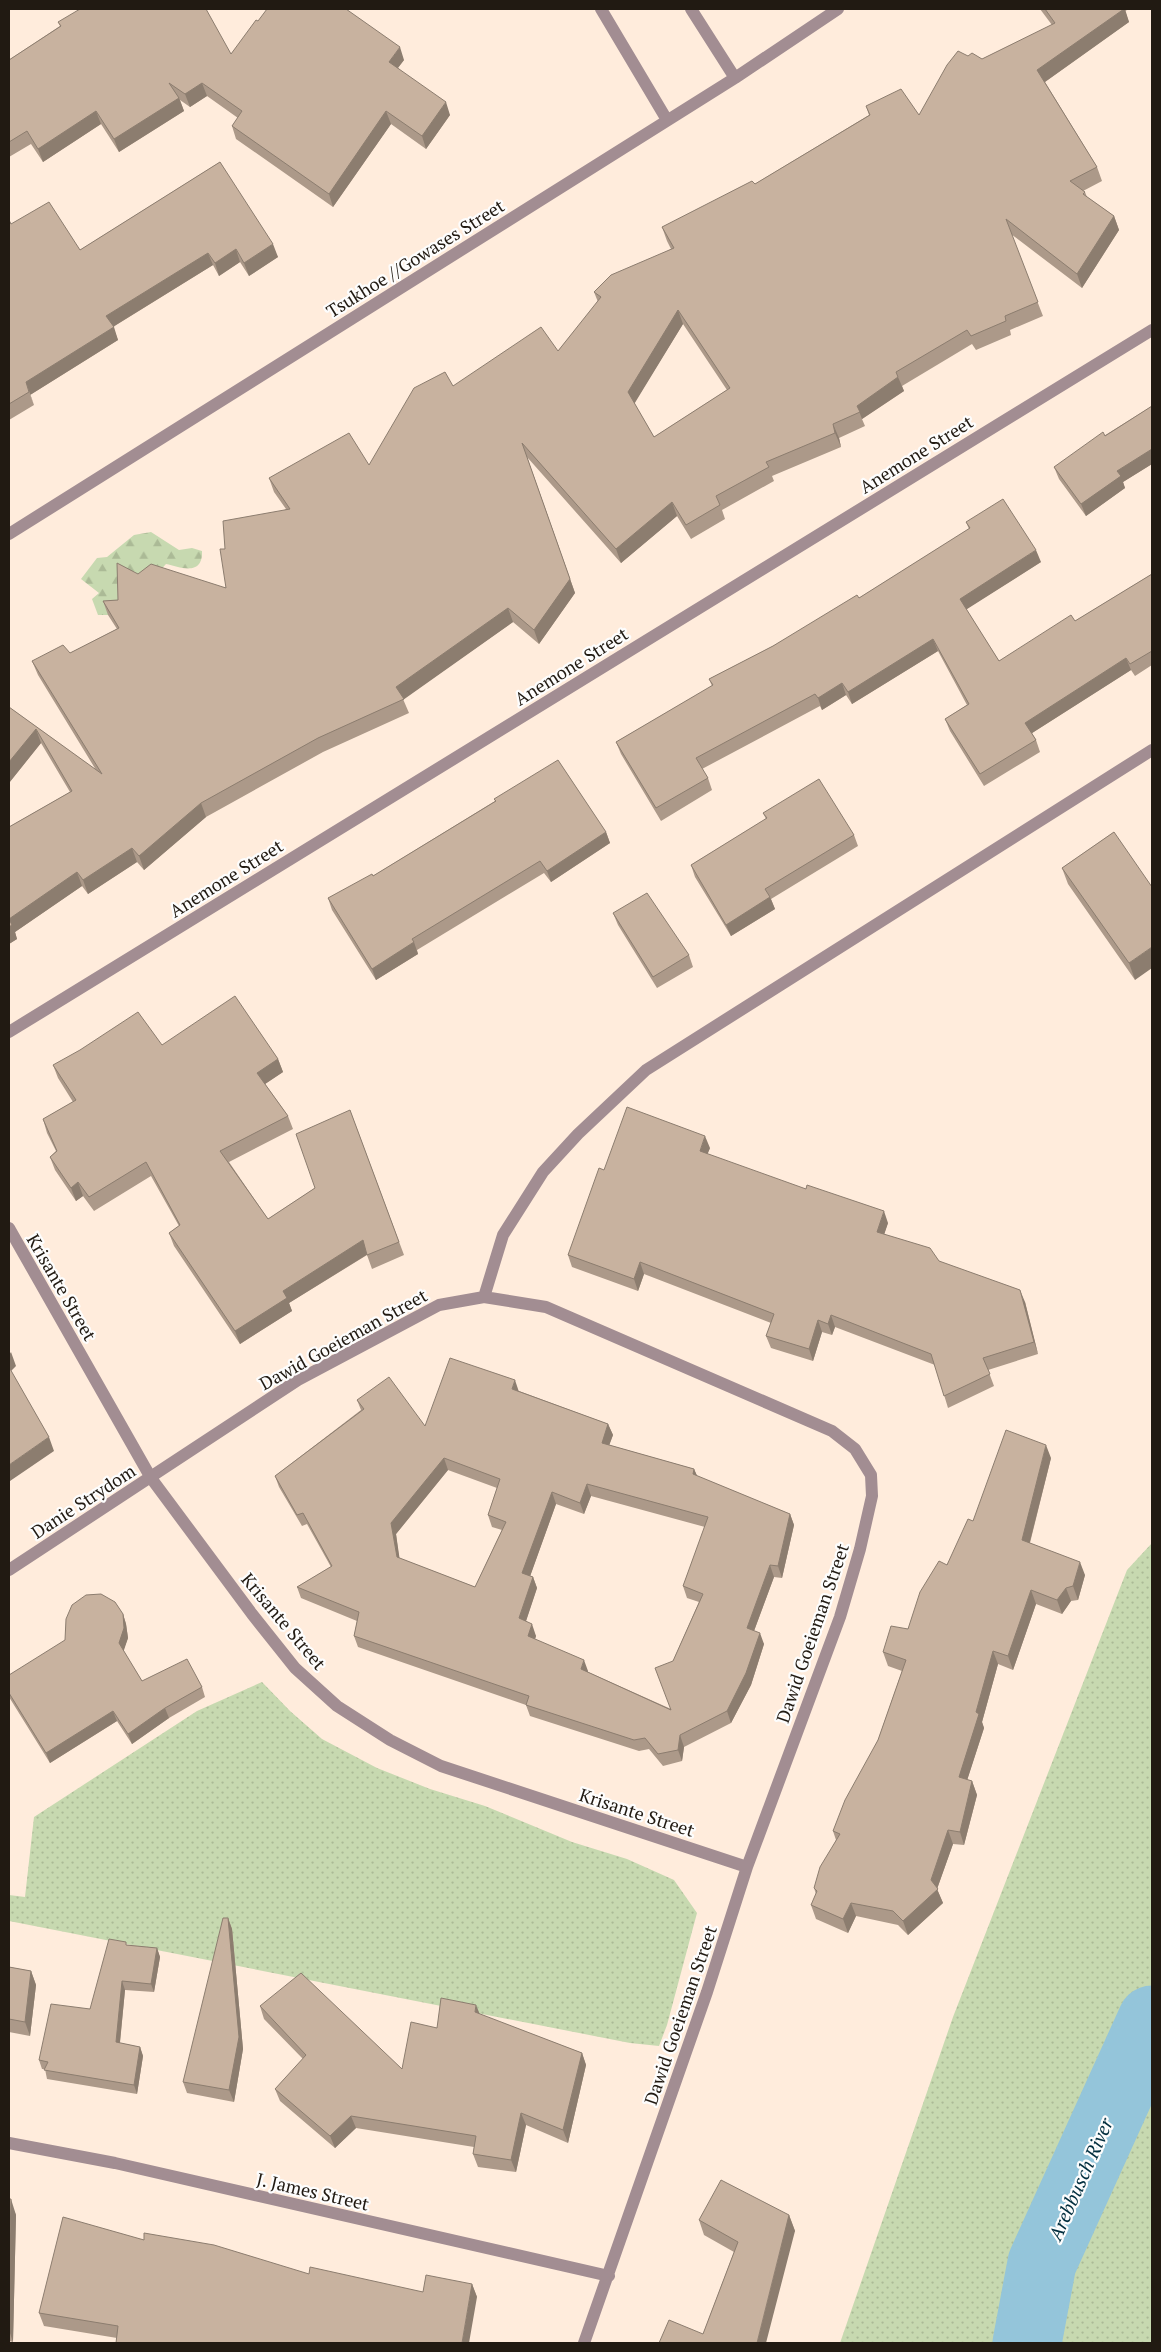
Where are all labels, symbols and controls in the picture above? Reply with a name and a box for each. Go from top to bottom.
street label: Tsukhoe //Gowases Street [321,193,509,323]
street label: Anemone Street [855,409,978,499]
street label: Anemone Street [510,621,633,711]
street label: Anemone Street [165,833,288,923]
street label: Krisante Street [22,1229,102,1345]
street label: Dawid Goeieman Street [255,1283,431,1395]
street label: Danie Strydom [26,1458,140,1544]
street label: Dawid Goeieman Street [770,1540,854,1726]
street label: Krisante Street [236,1567,332,1675]
street label: Krisante Street [576,1782,698,1842]
street label: Dawid Goeieman Street [638,1922,722,2108]
water label: Arebbusch River [1042,2113,1118,2245]
street label: J. James Street [254,2166,372,2216]

